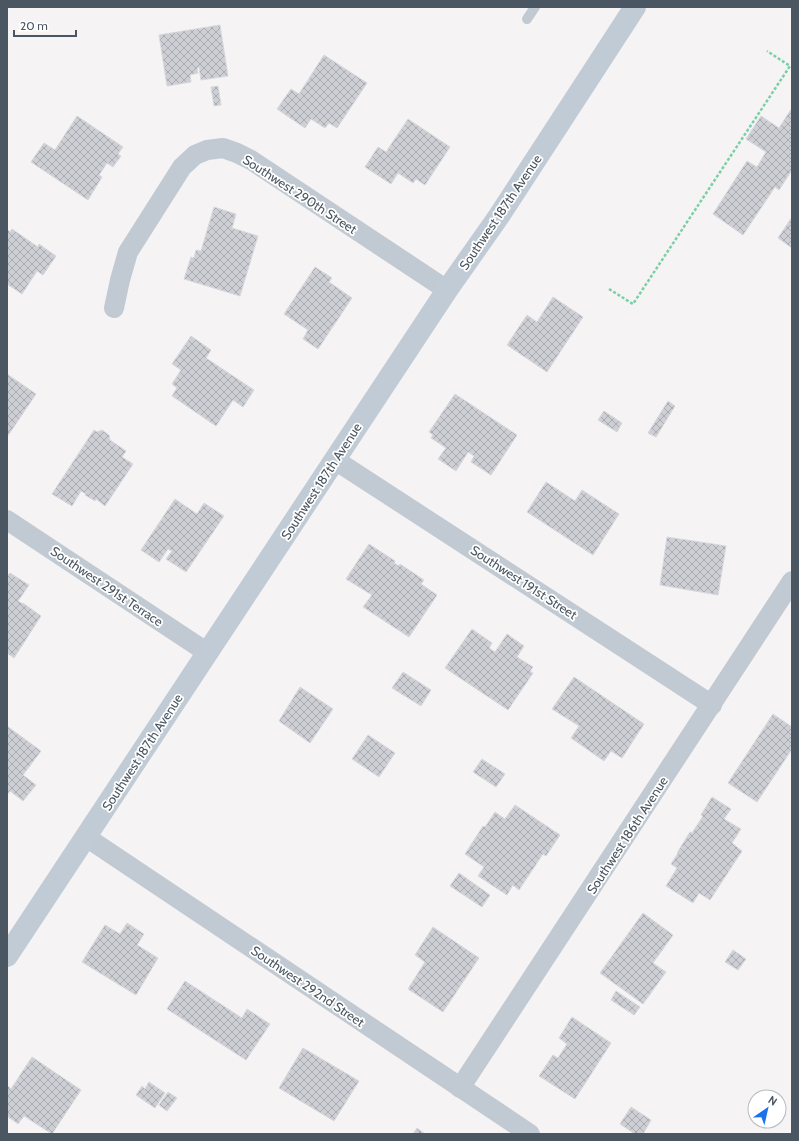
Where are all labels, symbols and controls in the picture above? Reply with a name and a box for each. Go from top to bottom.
scale bar [14,12,76,38]
text: 20 m [20,18,48,33]
street label: Southwest 290th Street [240,151,360,237]
street label: Southwest 187th Avenue [455,151,545,273]
street label: Southwest 187th Avenue [277,419,365,542]
street label: Southwest 291st Terrace [48,542,167,630]
street label: Southwest 191st Street [468,542,581,623]
street label: Southwest 187th Avenue [98,690,186,813]
street label: Southwest 186th Avenue [583,773,671,897]
street label: Southwest 292nd Street [248,942,368,1030]
north arrow [747,1089,787,1129]
text: N [765,1093,780,1109]

